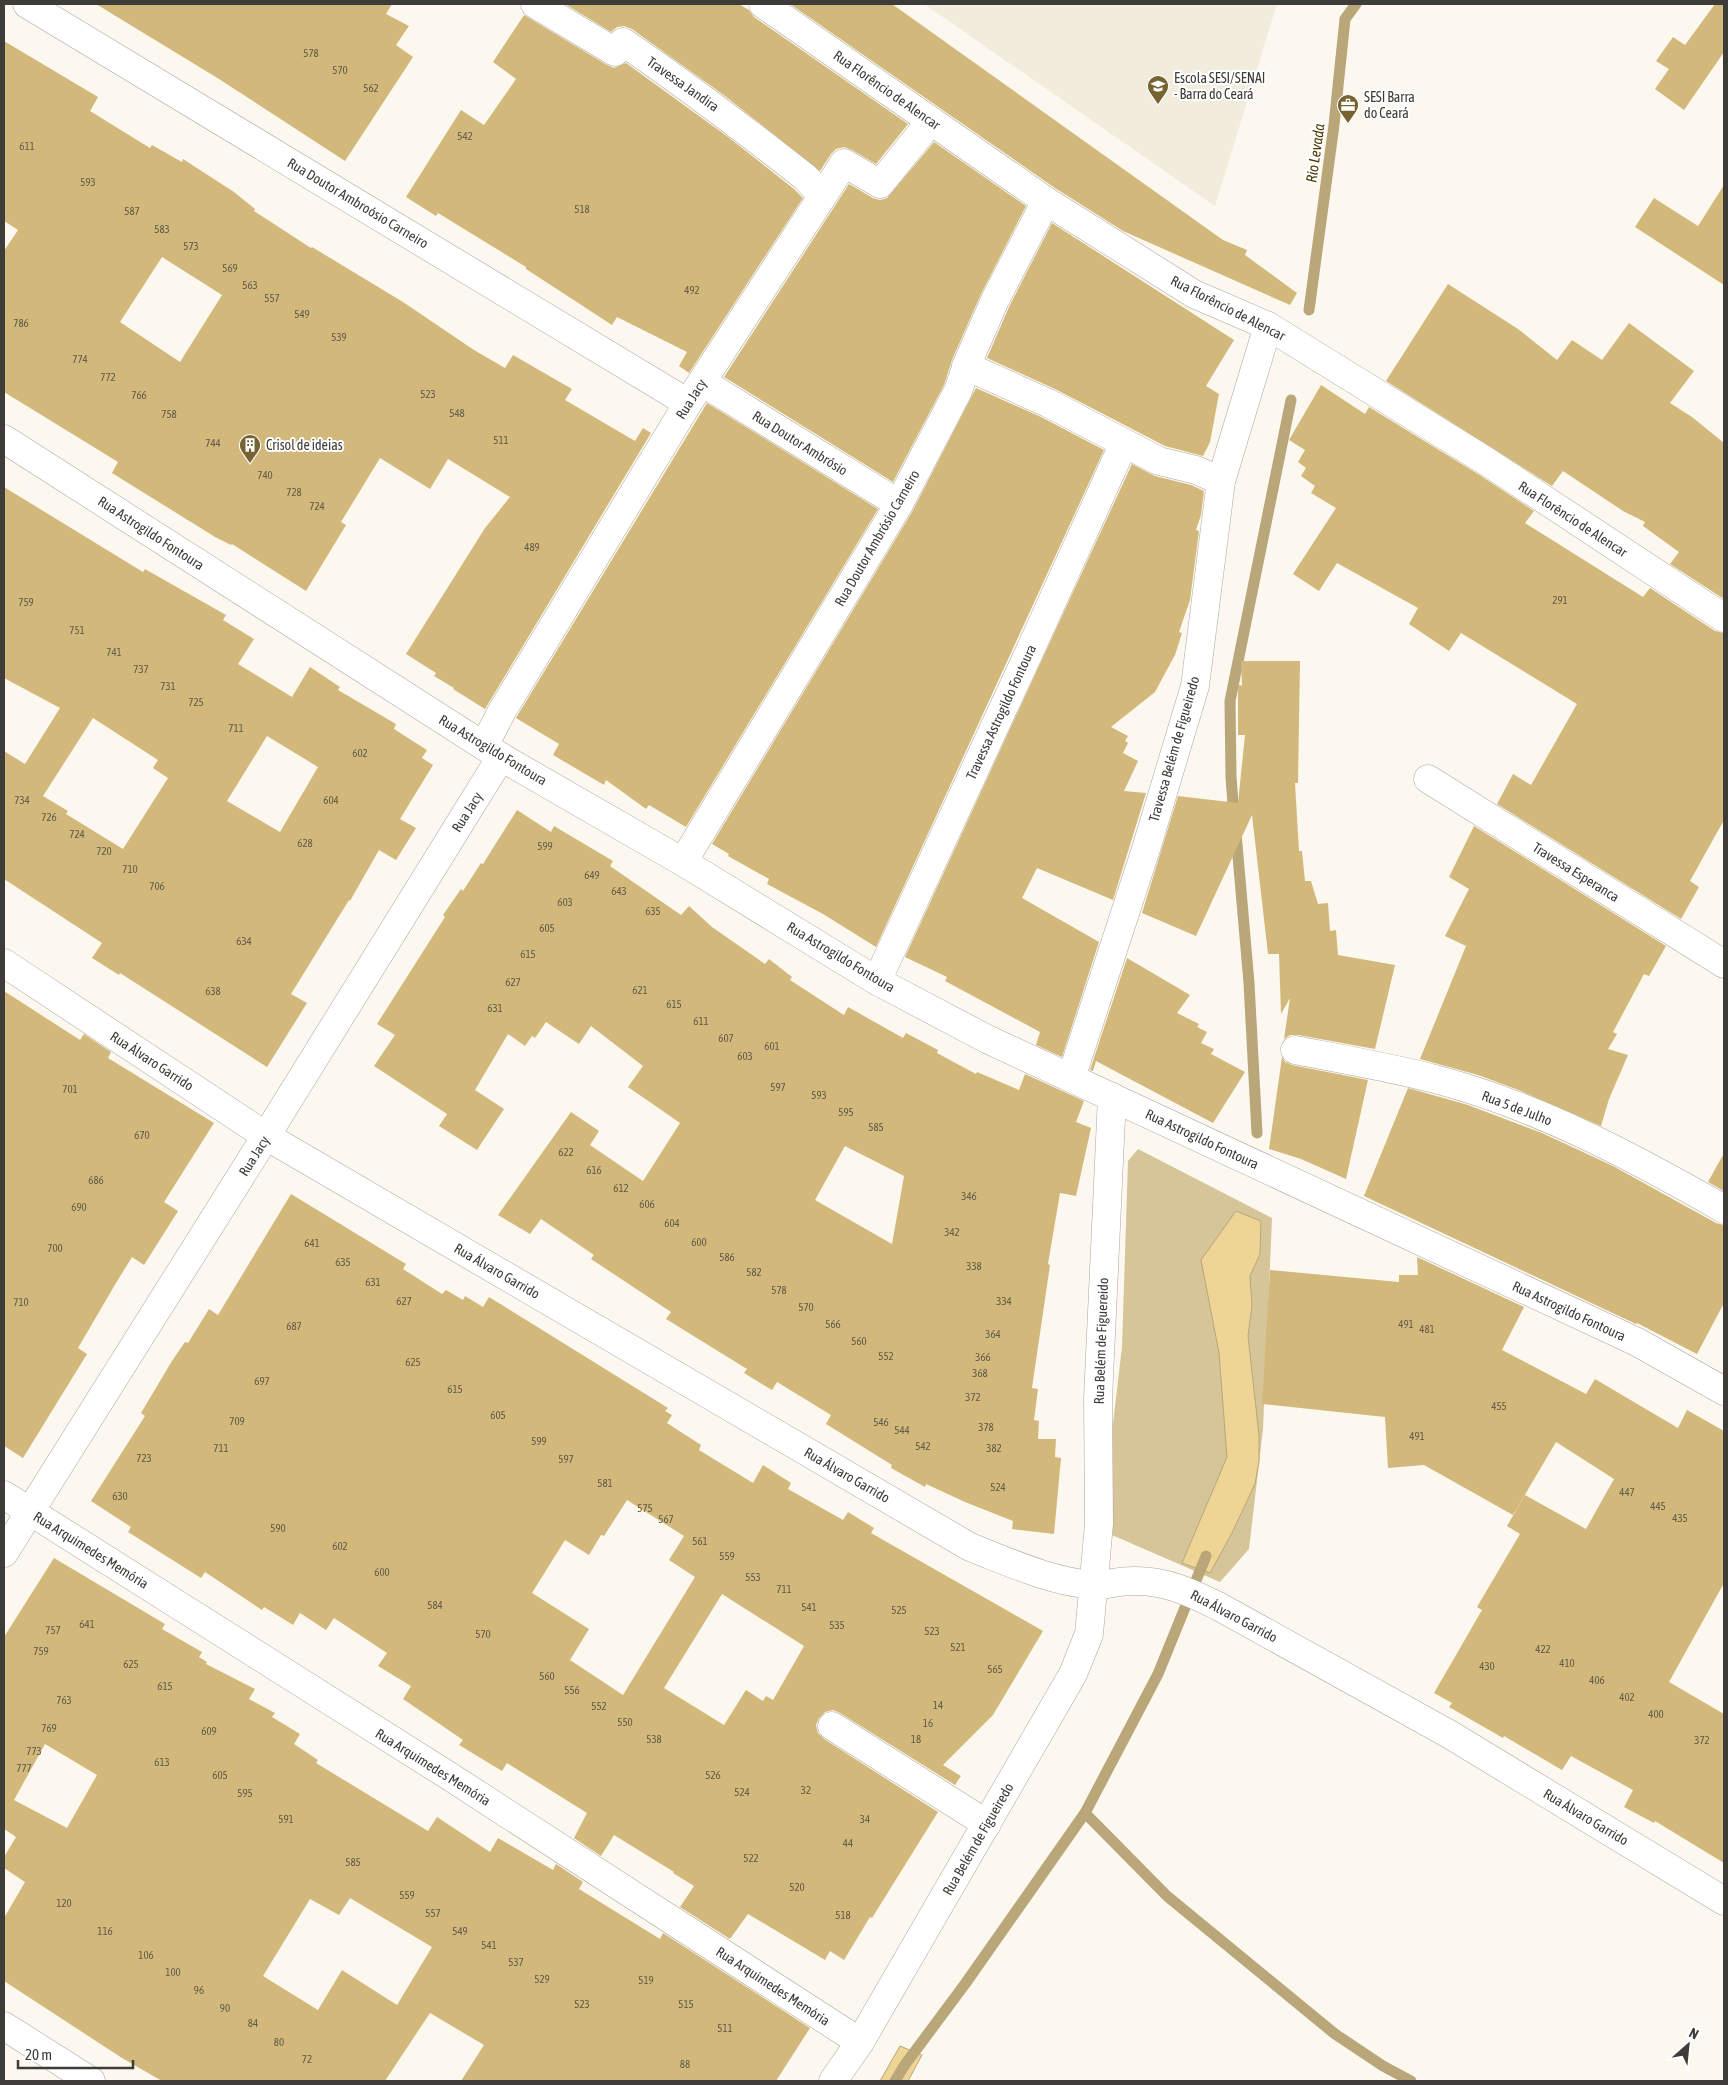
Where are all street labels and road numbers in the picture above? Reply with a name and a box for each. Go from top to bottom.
street label: Rua Florêncio de Alencar [831,47,944,133]
street label: Travessa Jandira [644,53,722,115]
street label: Rua Doutor Ambroósio Carneiro [285,155,431,251]
street label: Rua Florêncio de Alencar [1168,272,1289,344]
street label: Rua Jacy [673,376,710,422]
street label: Rua Doutor Ambrósio [750,407,850,479]
street label: Rua Doutor Ambrósio Carneiro [831,467,923,609]
street label: Rua Florêncio de Alencar [1516,478,1631,561]
street label: Rua Astrogildo Fontoura [95,493,207,573]
street label: Travessa Astrogildo Fontoura [963,642,1039,782]
street label: Travessa Belém de Figueiredo [1146,674,1202,824]
street label: Rua Astrogildo Fontoura [436,711,550,789]
street label: Rua Jacy [449,789,486,835]
street label: Travessa Esperanca [1530,839,1622,905]
street label: Rua Astrogildo Fontoura [784,918,898,996]
street label: Rua Álvaro Garrido [107,1028,197,1094]
street label: Rua 5 de Julho [1480,1087,1554,1129]
street label: Rua Astrogildo Fontoura [1143,1106,1261,1172]
street label: Rua Jacy [236,1133,273,1179]
street label: Rua Álvaro Garrido [451,1240,543,1302]
street label: Rua Belém de Figuereido [1091,1277,1111,1405]
street label: Rua Astrogildo Fontoura [1510,1278,1628,1344]
street label: Rua Álvaro Garrido [801,1444,893,1506]
street label: Rua Arquimedes Memória [31,1508,151,1592]
street label: Rua Álvaro Garrido [1188,1586,1280,1646]
street label: Rua Arquimedes Memória [373,1725,493,1809]
street label: Rua Belém de Figueiredo [939,1780,1017,1898]
street label: Rua Álvaro Garrido [1541,1785,1631,1849]
street label: Rua Arquimedes Memória [713,1943,833,2029]

